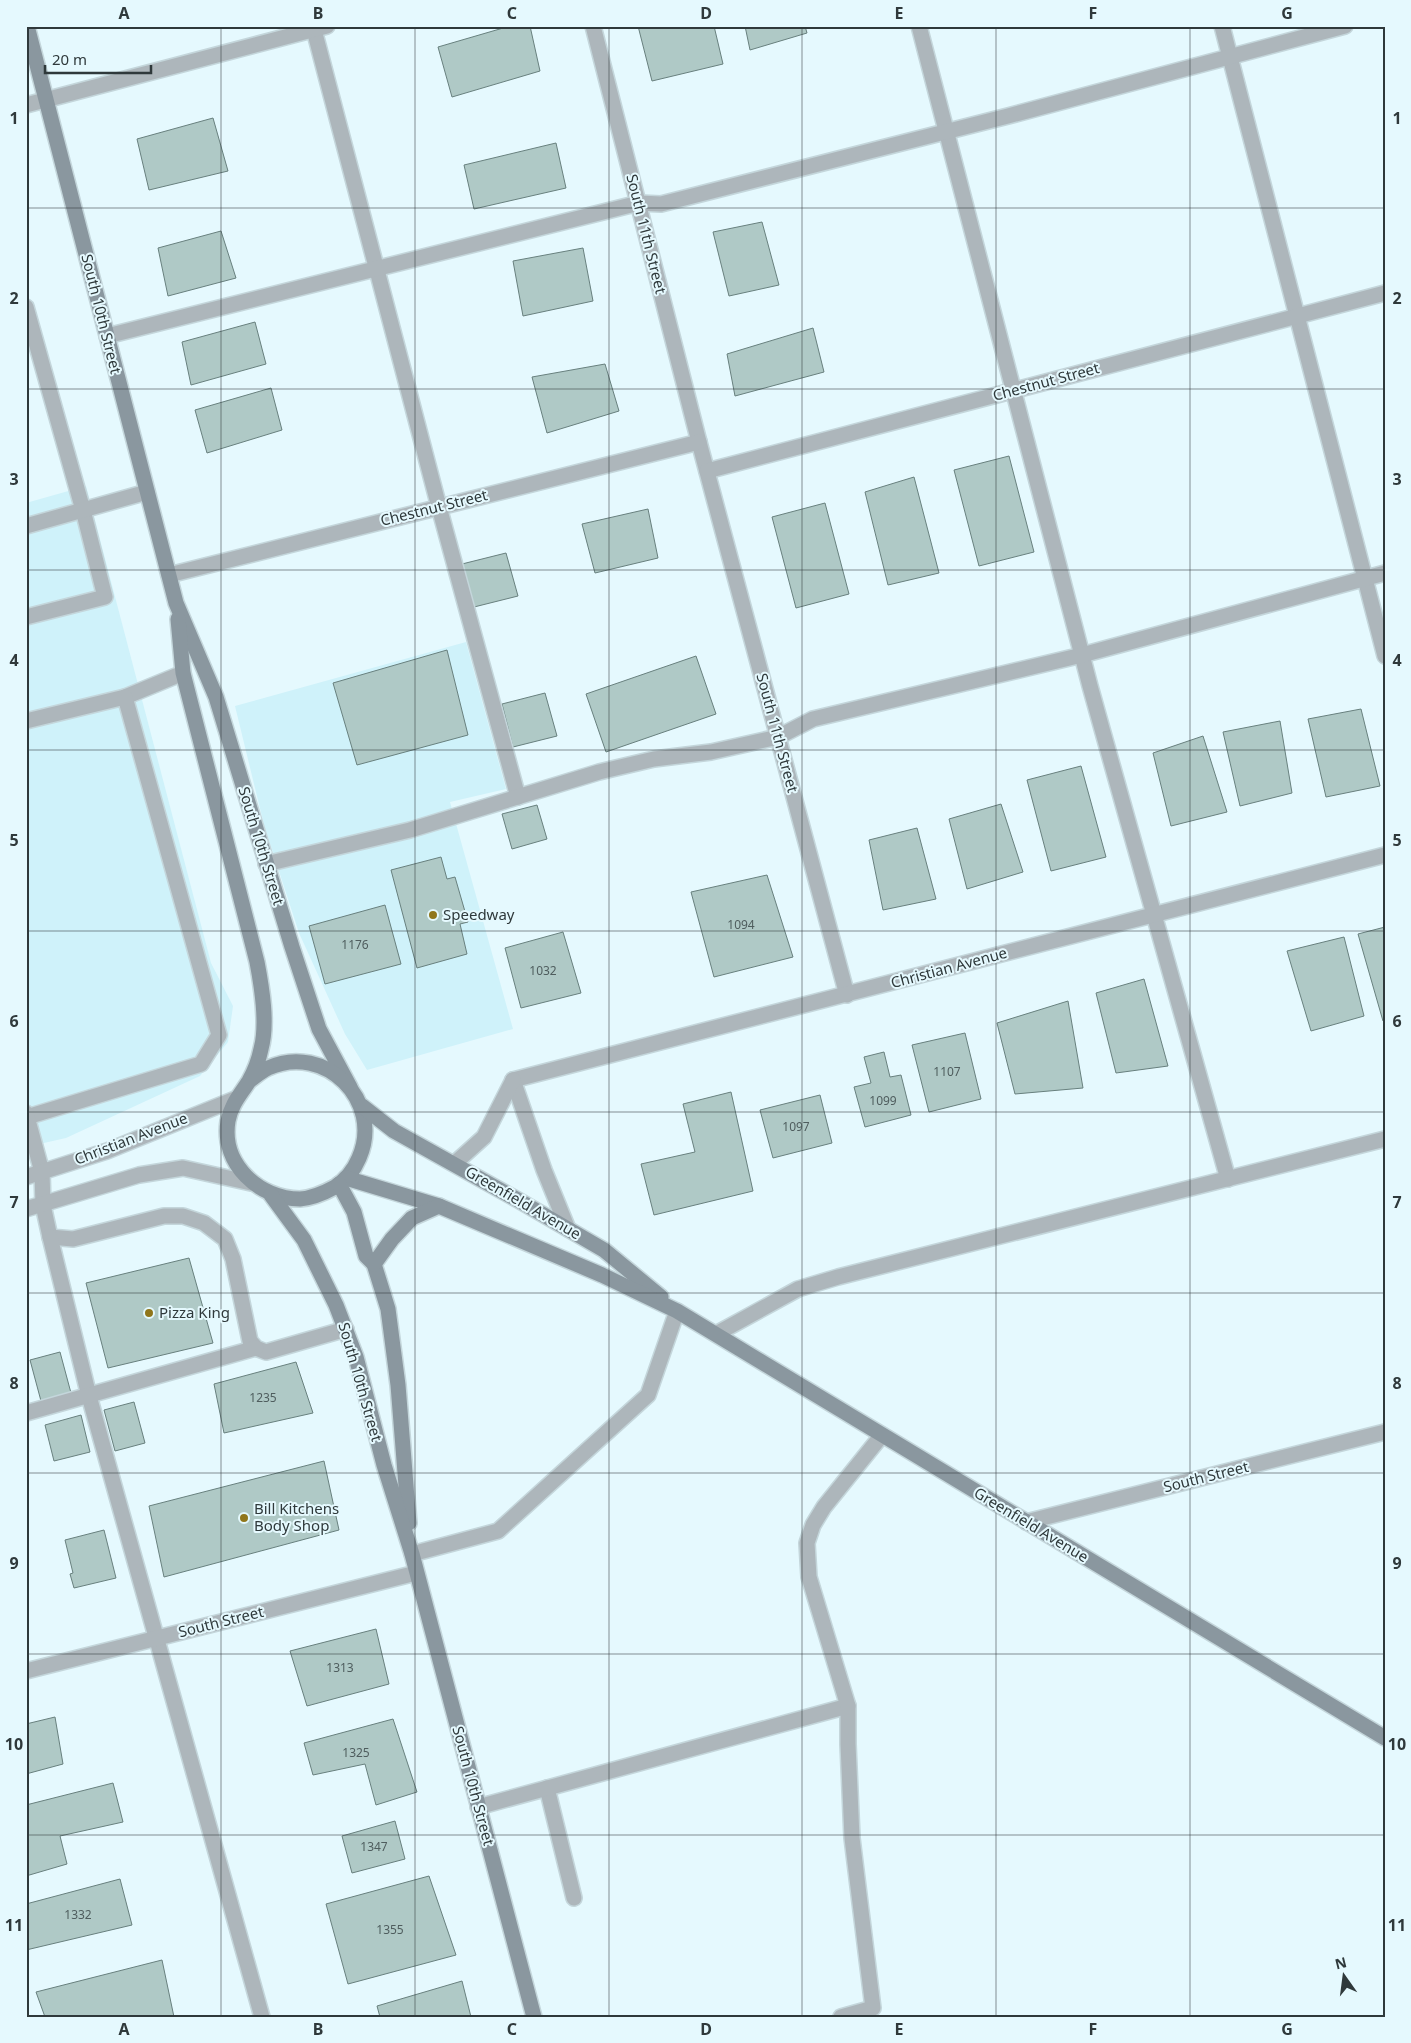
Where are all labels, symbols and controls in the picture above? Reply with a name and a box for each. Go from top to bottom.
text: A [118,2,130,24]
text: B [313,2,323,24]
text: C [507,2,517,24]
text: D [700,2,712,24]
text: E [895,2,904,24]
text: F [1089,2,1097,24]
text: G [1281,2,1293,24]
scale bar [45,42,151,74]
text: 20 m [52,49,87,69]
text: 1 [9,107,19,129]
text: 1 [1392,107,1402,129]
street label: South 11th Street [622,172,672,296]
street label: South 10th Street [77,252,127,376]
text: 2 [9,287,19,309]
text: 2 [1392,287,1402,309]
street label: Chestnut Street [990,357,1102,405]
text: 3 [9,468,19,490]
text: 3 [1392,468,1402,490]
street label: Chestnut Street [378,484,490,530]
text: 4 [9,649,19,671]
text: 4 [1392,649,1402,671]
street label: South 11th Street [752,671,804,795]
street label: South 10th Street [234,784,290,908]
text: 5 [9,829,19,851]
text: 5 [1392,829,1402,851]
place label: Speedway [443,904,515,924]
marker: Speedway [427,909,439,921]
house number: 1094 [727,916,755,933]
house number: 1176 [341,936,369,953]
street label: Christian Avenue [888,942,1009,992]
house number: 1032 [529,962,557,979]
text: 6 [9,1010,19,1032]
text: 6 [1392,1010,1402,1032]
house number: 1107 [933,1063,961,1080]
house number: 1099 [869,1092,897,1109]
street label: Christian Avenue [71,1107,190,1169]
house number: 1097 [782,1118,810,1135]
street label: Greenfield Avenue [462,1161,585,1243]
text: 7 [9,1191,19,1213]
text: 7 [1392,1191,1402,1213]
place label: Pizza King [159,1302,230,1322]
marker: Pizza King [143,1307,155,1319]
street label: South 10th Street [334,1320,388,1444]
text: 8 [9,1372,19,1394]
text: 8 [1392,1372,1402,1394]
house number: 1235 [249,1389,277,1406]
street label: South Street [1161,1456,1251,1496]
street label: Greenfield Avenue [971,1482,1092,1566]
place label: Bill Kitchens Body Shop [254,1498,339,1535]
marker: Bill Kitchens Body Shop [238,1512,250,1524]
text: 9 [9,1552,19,1574]
text: 9 [1392,1552,1402,1574]
street label: South Street [176,1601,266,1641]
house number: 1313 [326,1659,354,1676]
street label: South 10th Street [448,1724,500,1848]
text: 10 [5,1733,23,1755]
text: 10 [1388,1733,1406,1755]
house number: 1325 [342,1744,370,1761]
house number: 1347 [360,1838,388,1855]
house number: 1332 [64,1906,92,1923]
text: 11 [5,1914,23,1936]
text: 11 [1388,1914,1406,1936]
house number: 1355 [376,1921,404,1938]
north arrow [1318,1950,1368,2000]
text: N [1333,1952,1349,1973]
text: A [118,2018,130,2040]
text: B [313,2018,323,2040]
text: C [507,2018,517,2040]
text: D [700,2018,712,2040]
text: E [895,2018,904,2040]
text: F [1089,2018,1097,2040]
text: G [1281,2018,1293,2040]

